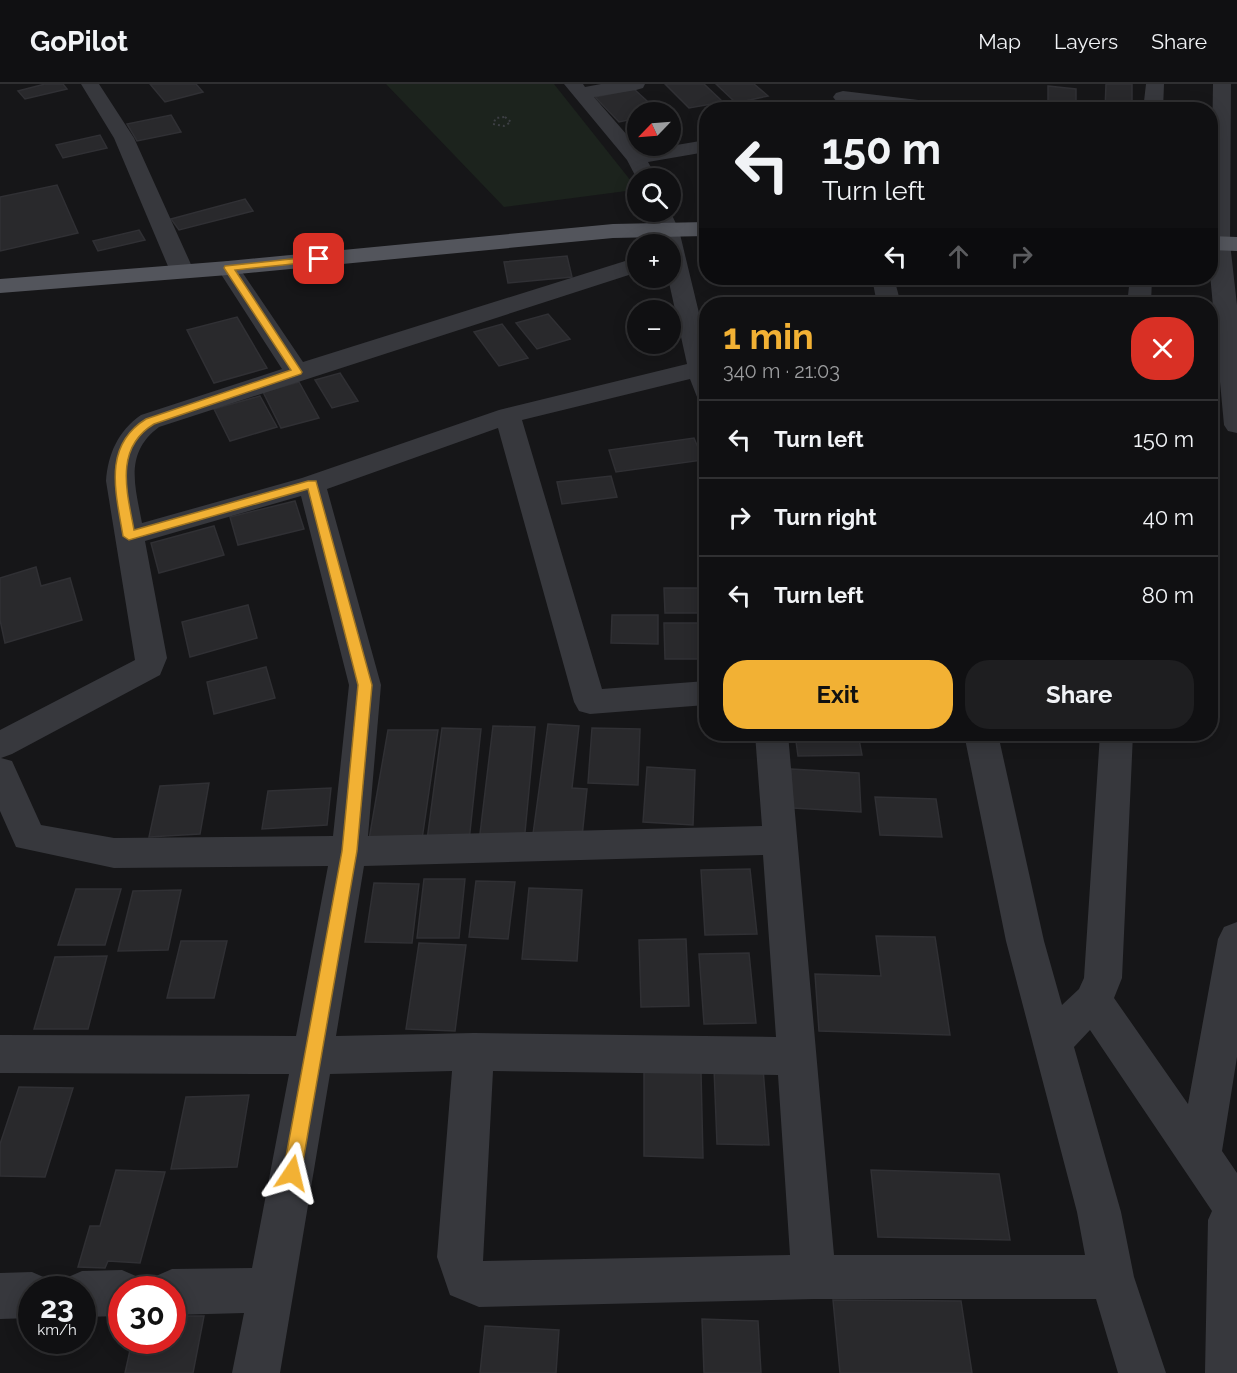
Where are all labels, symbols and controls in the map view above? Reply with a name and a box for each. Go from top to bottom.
text: GoPilot [30,25,128,58]
text: Map [978,29,1021,54]
text: Layers [1054,29,1118,54]
text: Share [1151,29,1207,54]
north arrow [627,102,681,156]
map controls [627,102,681,354]
text: 150 m [822,125,941,174]
icon: left [723,126,801,204]
button: search [627,168,681,222]
text: Turn left [822,175,925,206]
pin [293,233,344,284]
button: + [627,234,681,288]
icon: left [879,240,912,273]
icon: ahead [942,240,975,273]
icon: right [1005,240,1038,273]
icon: arrive [302,242,335,275]
button: − [627,300,681,354]
text: 1 min [723,315,814,357]
button: close [1131,317,1194,380]
text: 340 m · 21:03 [723,359,840,383]
icon: left [723,423,756,456]
text: Turn left [774,426,864,452]
text: 150 m [1133,426,1194,452]
icon: right [723,501,756,534]
text: Turn right [774,504,877,530]
text: 40 m [1143,504,1194,530]
icon: left [723,579,756,612]
text: Turn left [774,582,864,608]
text: 80 m [1142,582,1194,608]
button: Exit [723,660,953,729]
button: Share [965,660,1194,729]
position arrow [260,1141,324,1205]
speed limit sign: 30 [108,1276,186,1354]
text: 23 [40,1290,74,1325]
text: km/h [37,1321,77,1339]

